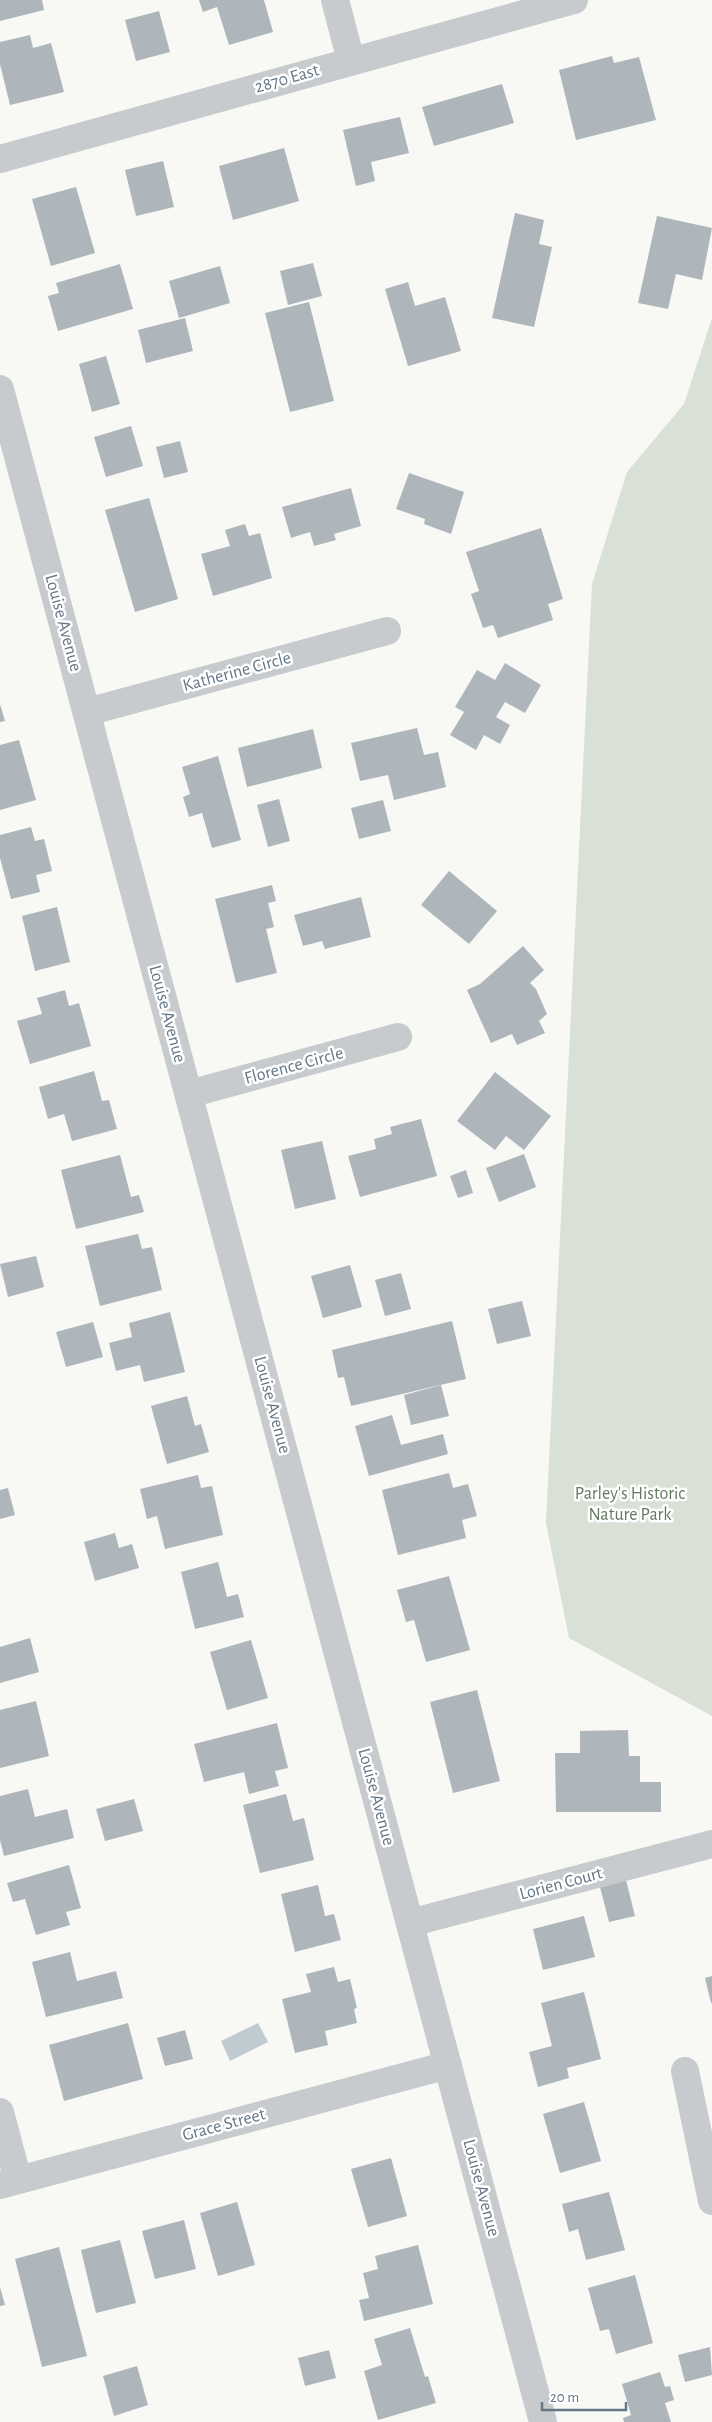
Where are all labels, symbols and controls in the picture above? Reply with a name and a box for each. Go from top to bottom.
street label: 2870 East [253,61,321,97]
street label: Louise Avenue [41,572,85,674]
street label: Katherine Circle [181,649,293,695]
street label: Louise Avenue [145,963,189,1065]
street label: Florence Circle [243,1044,345,1088]
street label: Louise Avenue [250,1354,294,1456]
park label: Parley's Historic Nature Park [575,1485,685,1524]
street label: Louise Avenue [354,1746,398,1848]
street label: Lorien Court [518,1864,605,1904]
street label: Grace Street [181,2105,268,2145]
street label: Louise Avenue [459,2137,503,2239]
scale bar [542,2380,626,2412]
text: 20 m [550,2390,579,2405]

